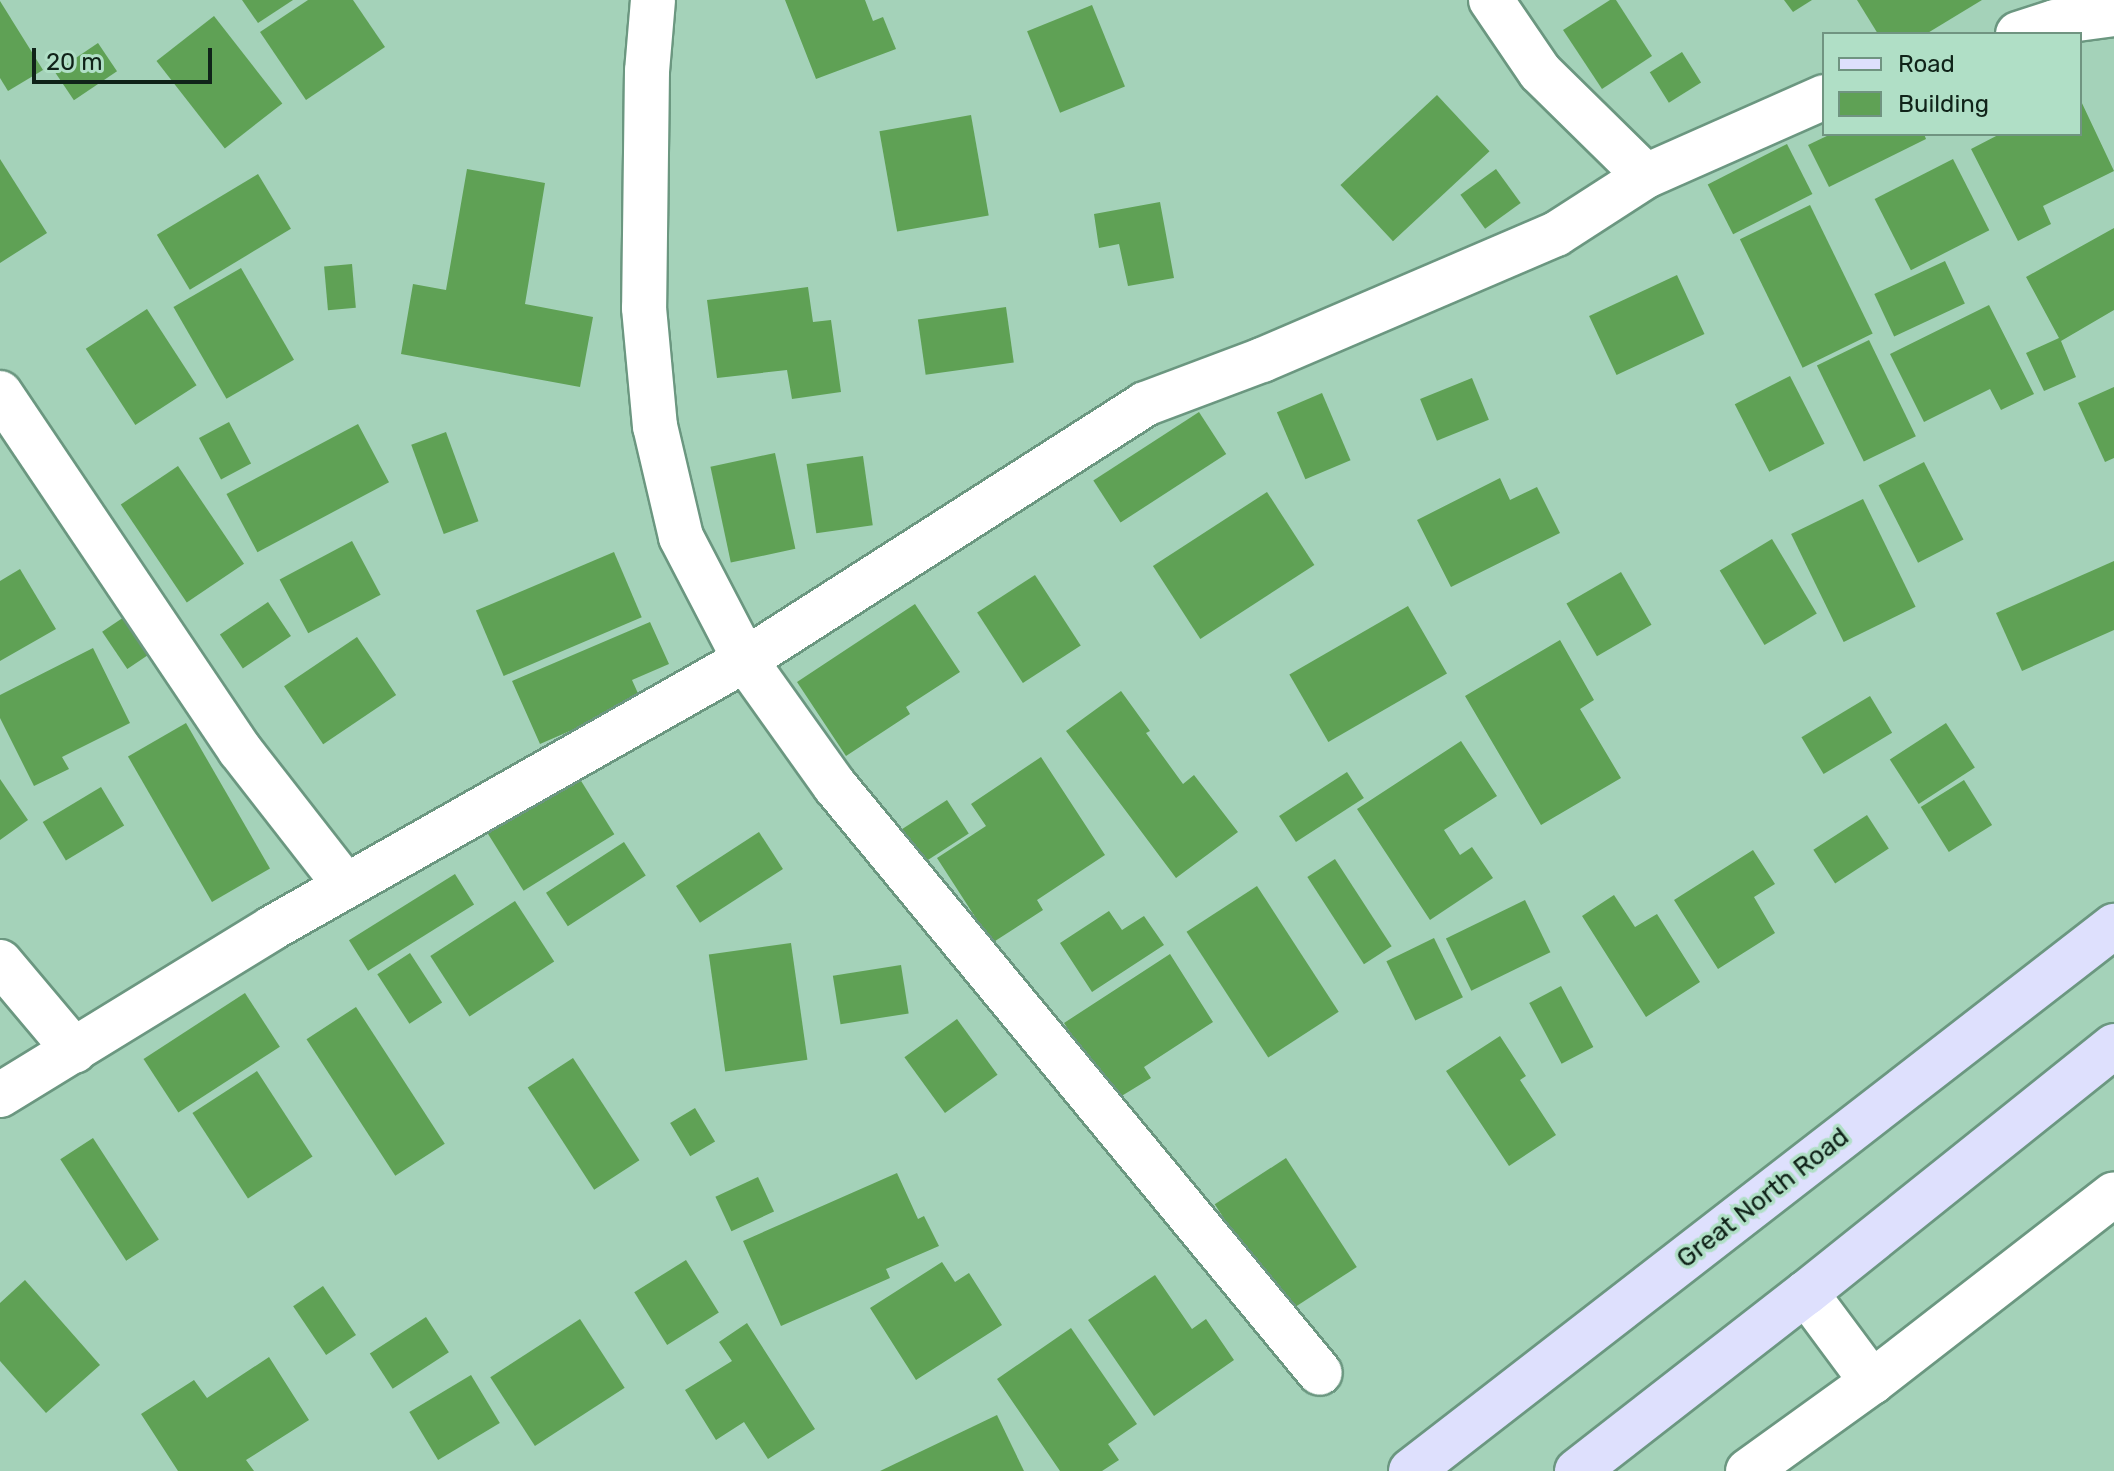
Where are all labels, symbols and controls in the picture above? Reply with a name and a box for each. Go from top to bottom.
scale bar [36,32,216,82]
legend [1822,32,2082,136]
text: 20 m [46,48,103,76]
text: Road [1898,50,1955,78]
text: Building [1898,90,1989,118]
street label: Great North Road [1671,1121,1855,1275]

